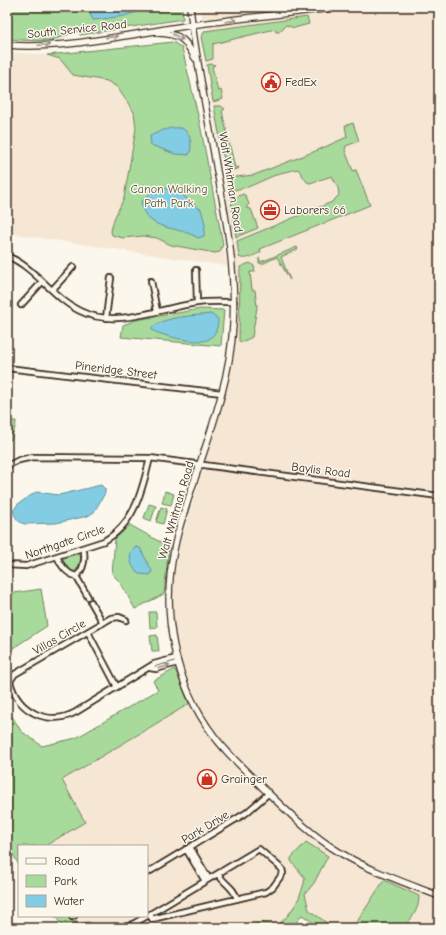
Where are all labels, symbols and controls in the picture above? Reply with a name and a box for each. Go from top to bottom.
street label: South Service Road [27,17,127,41]
one-way arrow [224,17,237,24]
one-way arrow [105,33,118,41]
one-way arrow [172,34,184,41]
one-way arrow [37,41,50,48]
public building icon: FedEx [260,71,282,93]
place label: FedEx [285,75,317,89]
street label: Walt Whitman Road [216,131,246,233]
park label: Canon Walking Path Park [130,182,208,210]
office icon: Laborers 66 [259,199,281,221]
place label: Laborers 66 [284,203,346,217]
street label: Pineridge Street [74,358,158,382]
street label: Walt Whitman Road [155,459,197,561]
street label: Baylis Road [291,459,351,481]
street label: Northgate Circle [23,522,107,562]
street label: Villas Circle [30,616,88,658]
one-way arrow [157,663,170,670]
shop icon: Grainger [196,768,218,790]
place label: Grainger [221,772,267,786]
street label: Park Drive [179,807,231,847]
legend [18,845,148,917]
text: Road [54,854,80,868]
text: Park [54,874,77,888]
text: Water [54,894,84,908]

